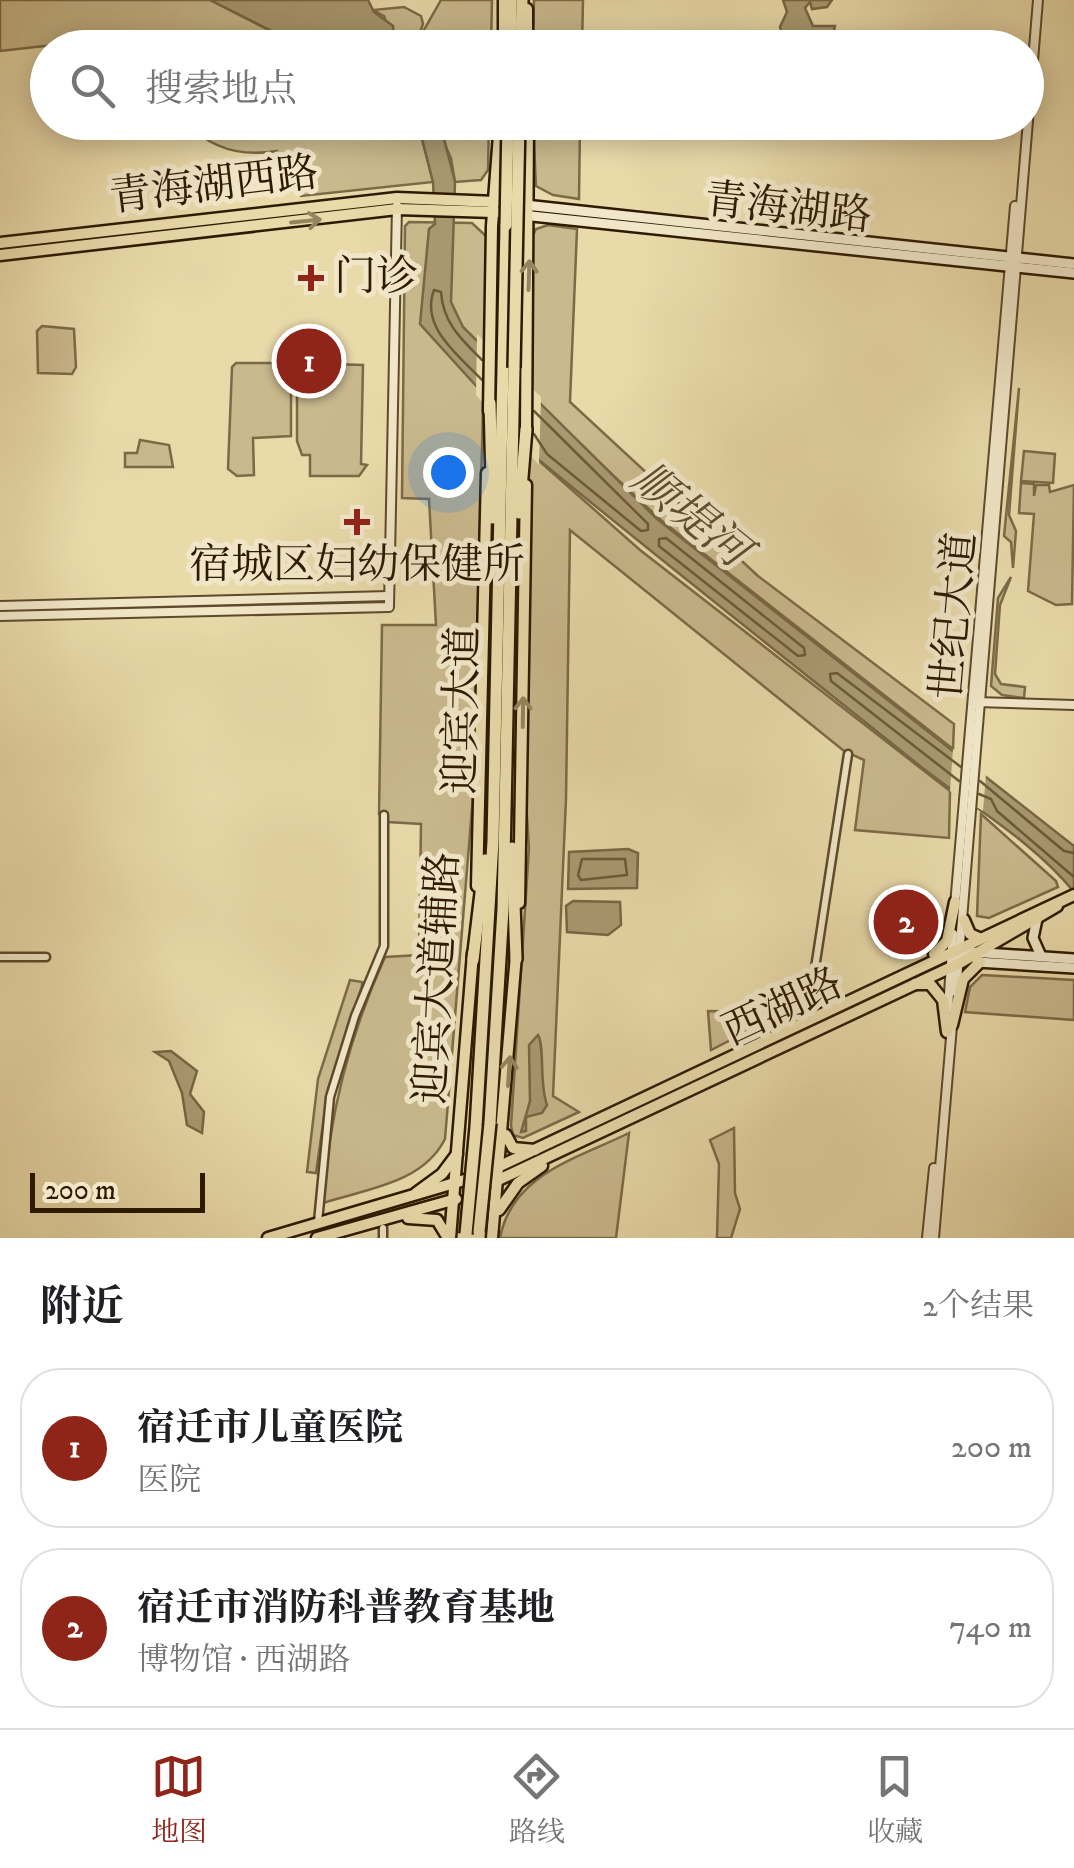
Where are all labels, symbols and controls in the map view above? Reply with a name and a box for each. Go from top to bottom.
search box [30,30,1044,140]
icon: search [65,58,120,113]
text: 搜索地点 [145,66,297,114]
street label: 青海湖西路 [107,147,321,225]
street label: 青海湖路 [702,174,874,244]
one-way arrow [289,211,321,230]
place label: 门诊 [334,252,418,304]
one-way arrow [520,259,539,291]
marker: 门诊 [298,265,324,291]
pin: 1 [276,324,342,398]
your location [423,447,474,498]
water label: 顺堤河 [620,452,766,585]
marker: 宿城区妇幼保健所 [344,509,370,535]
street label: 世纪大道 [922,530,988,702]
place label: 宿城区妇幼保健所 [189,540,525,592]
street label: 迎宾大道 [436,626,490,794]
one-way arrow [513,696,532,728]
street label: 迎宾大道辅路 [405,851,471,1105]
pin: 2 [874,884,938,960]
street label: 西湖路 [715,958,851,1058]
one-way arrow [499,1056,518,1088]
scale bar [30,1168,205,1212]
text: 200 m [45,1173,116,1208]
text: 附近 [40,1282,124,1334]
text: 2个结果 [922,1287,1034,1327]
text: 宿迁市儿童医院 [137,1405,403,1453]
text: 1 [69,1428,80,1468]
text: 200 m [951,1428,1032,1468]
text: 医院 [137,1461,201,1501]
text: 宿迁市消防科普教育基地 [137,1585,555,1633]
text: 2 [67,1608,82,1648]
text: 740 m [949,1608,1032,1648]
text: 博物馆 · 西湖路 [137,1641,350,1681]
tab: 地图 [151,1749,207,1850]
tab: 路线 [509,1749,565,1850]
tab: 收藏 [867,1749,923,1850]

